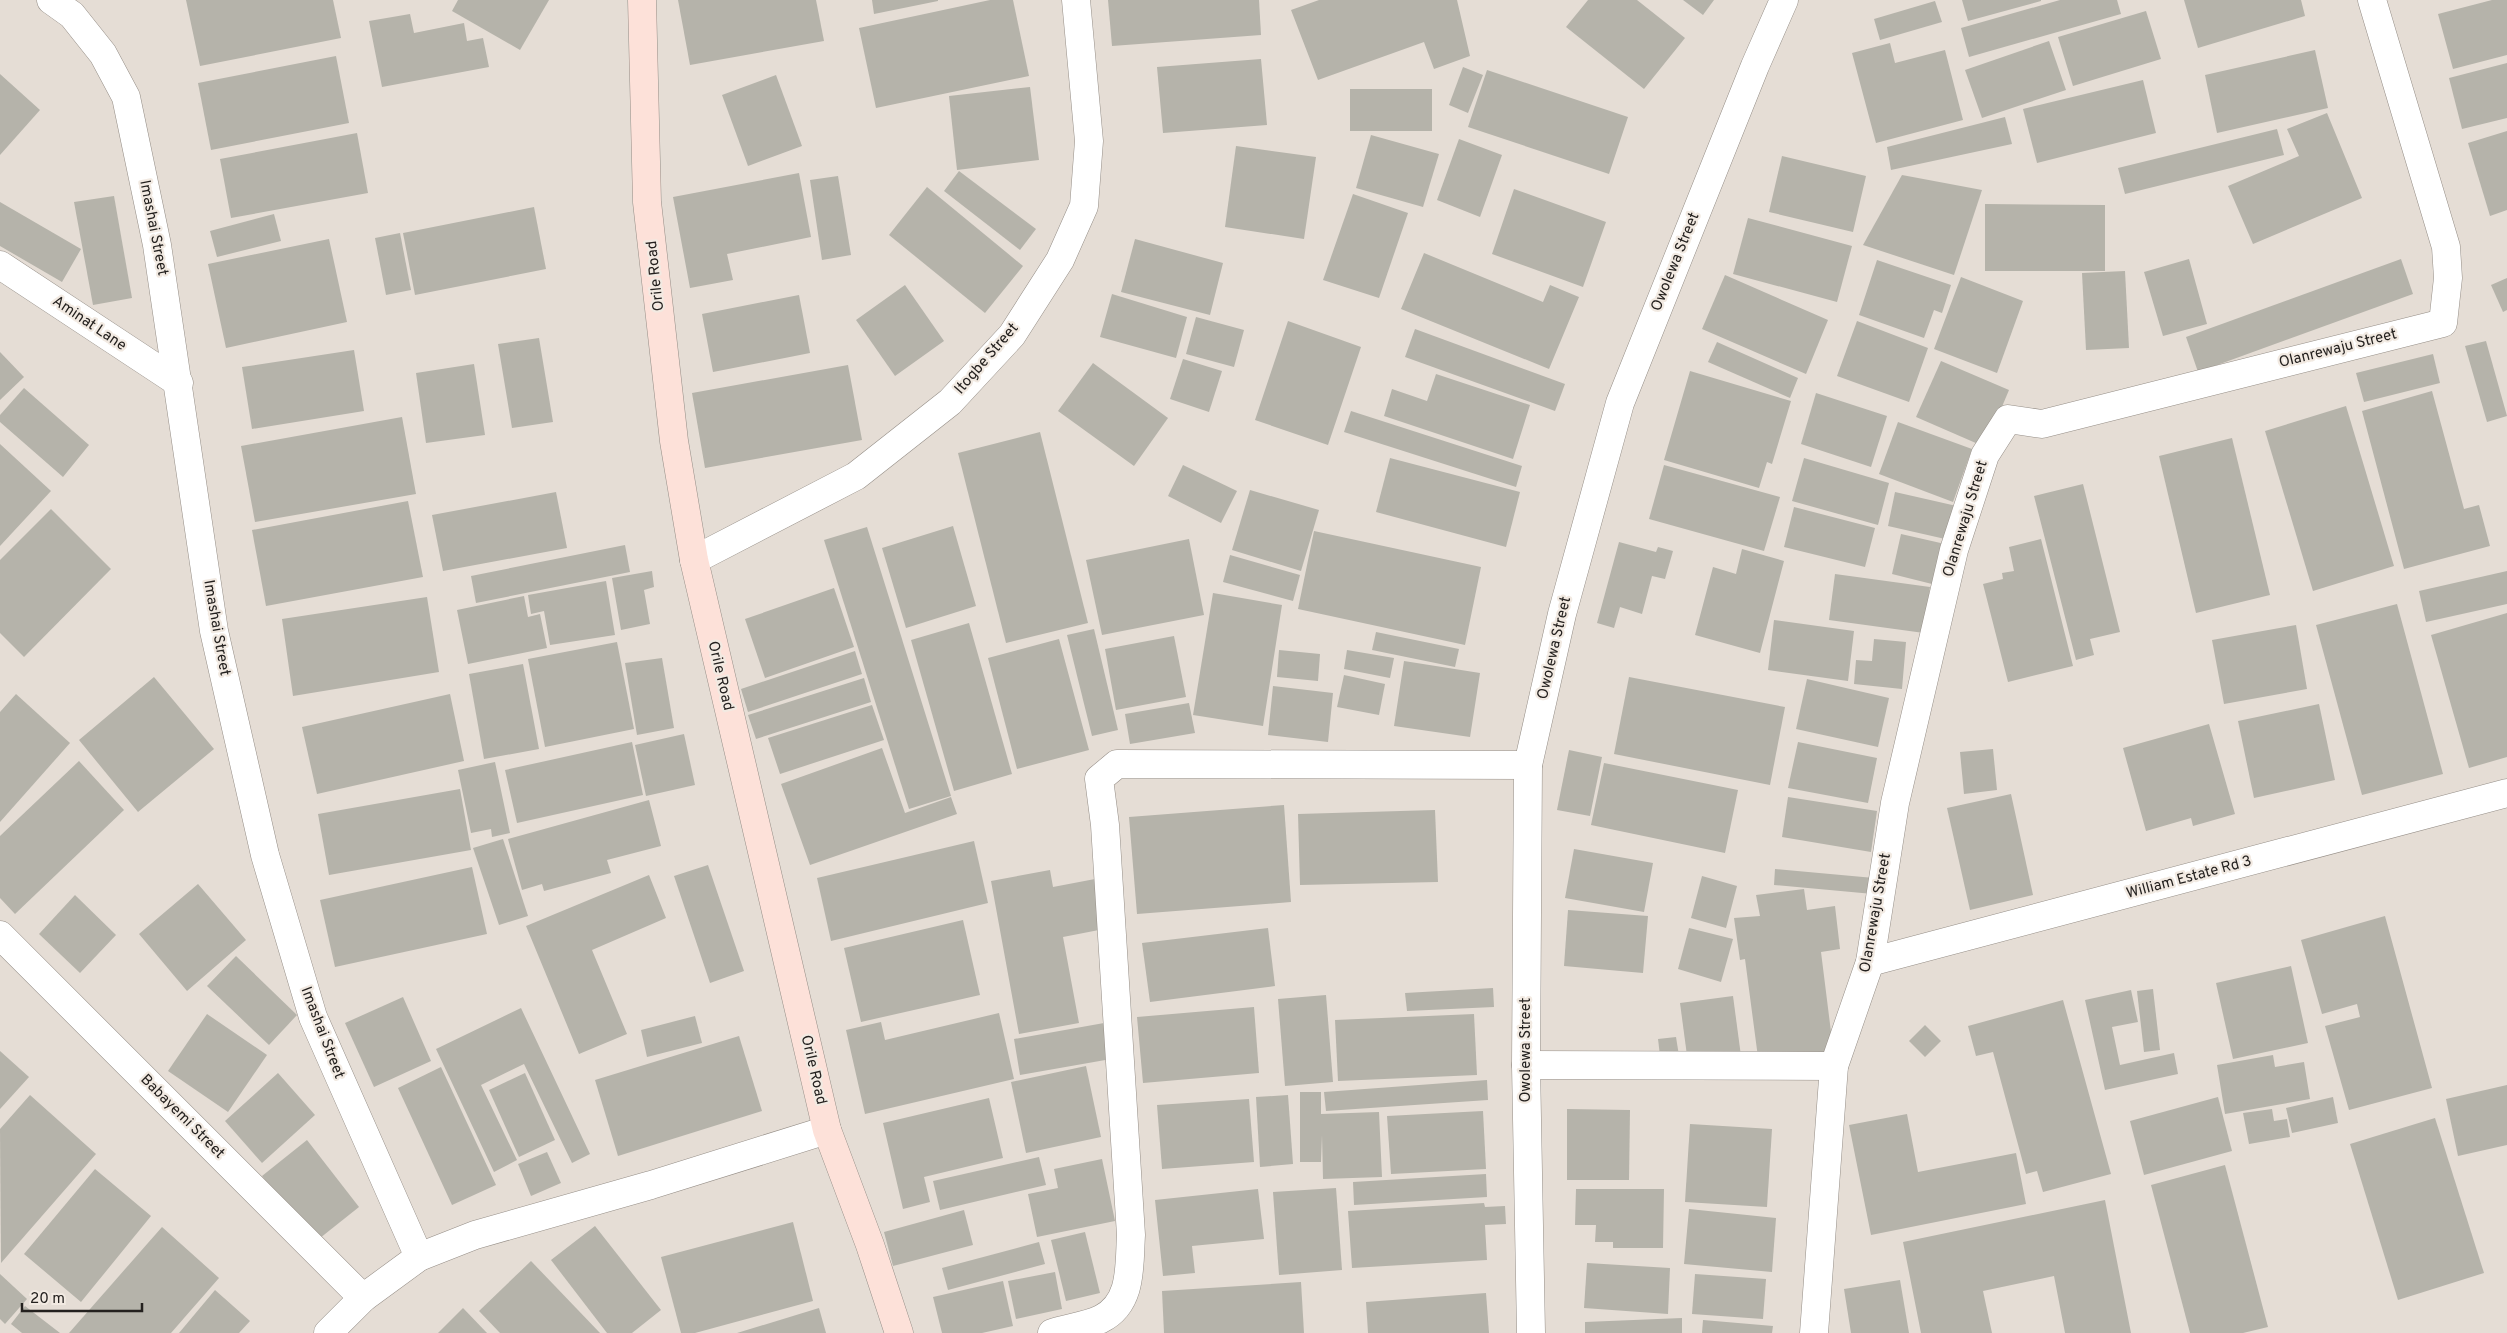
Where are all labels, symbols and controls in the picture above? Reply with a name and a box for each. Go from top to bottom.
street label: Imashai Street [134,179,172,277]
street label: Owolewa Street [1648,210,1704,314]
street label: Orile Road [643,240,669,312]
street label: Aminat Lane [48,292,130,356]
street label: Itogbe Street [951,319,1023,399]
street label: Olanrewaju Street [2277,325,2399,373]
street label: Olanrewaju Street [1939,458,1993,580]
street label: Imashai Street [198,579,234,677]
street label: Owolewa Street [1534,595,1576,701]
street label: Orile Road [703,639,737,713]
street label: Olanrewaju Street [1856,852,1896,974]
street label: William Estate Rd 3 [2124,852,2254,904]
street label: Imashai Street [296,984,348,1082]
street label: Owolewa Street [1517,998,1536,1102]
street label: Orile Road [796,1033,830,1107]
street label: Babayemi Street [136,1071,228,1163]
scale bar [22,1280,142,1312]
text: 20 m [30,1290,65,1309]

